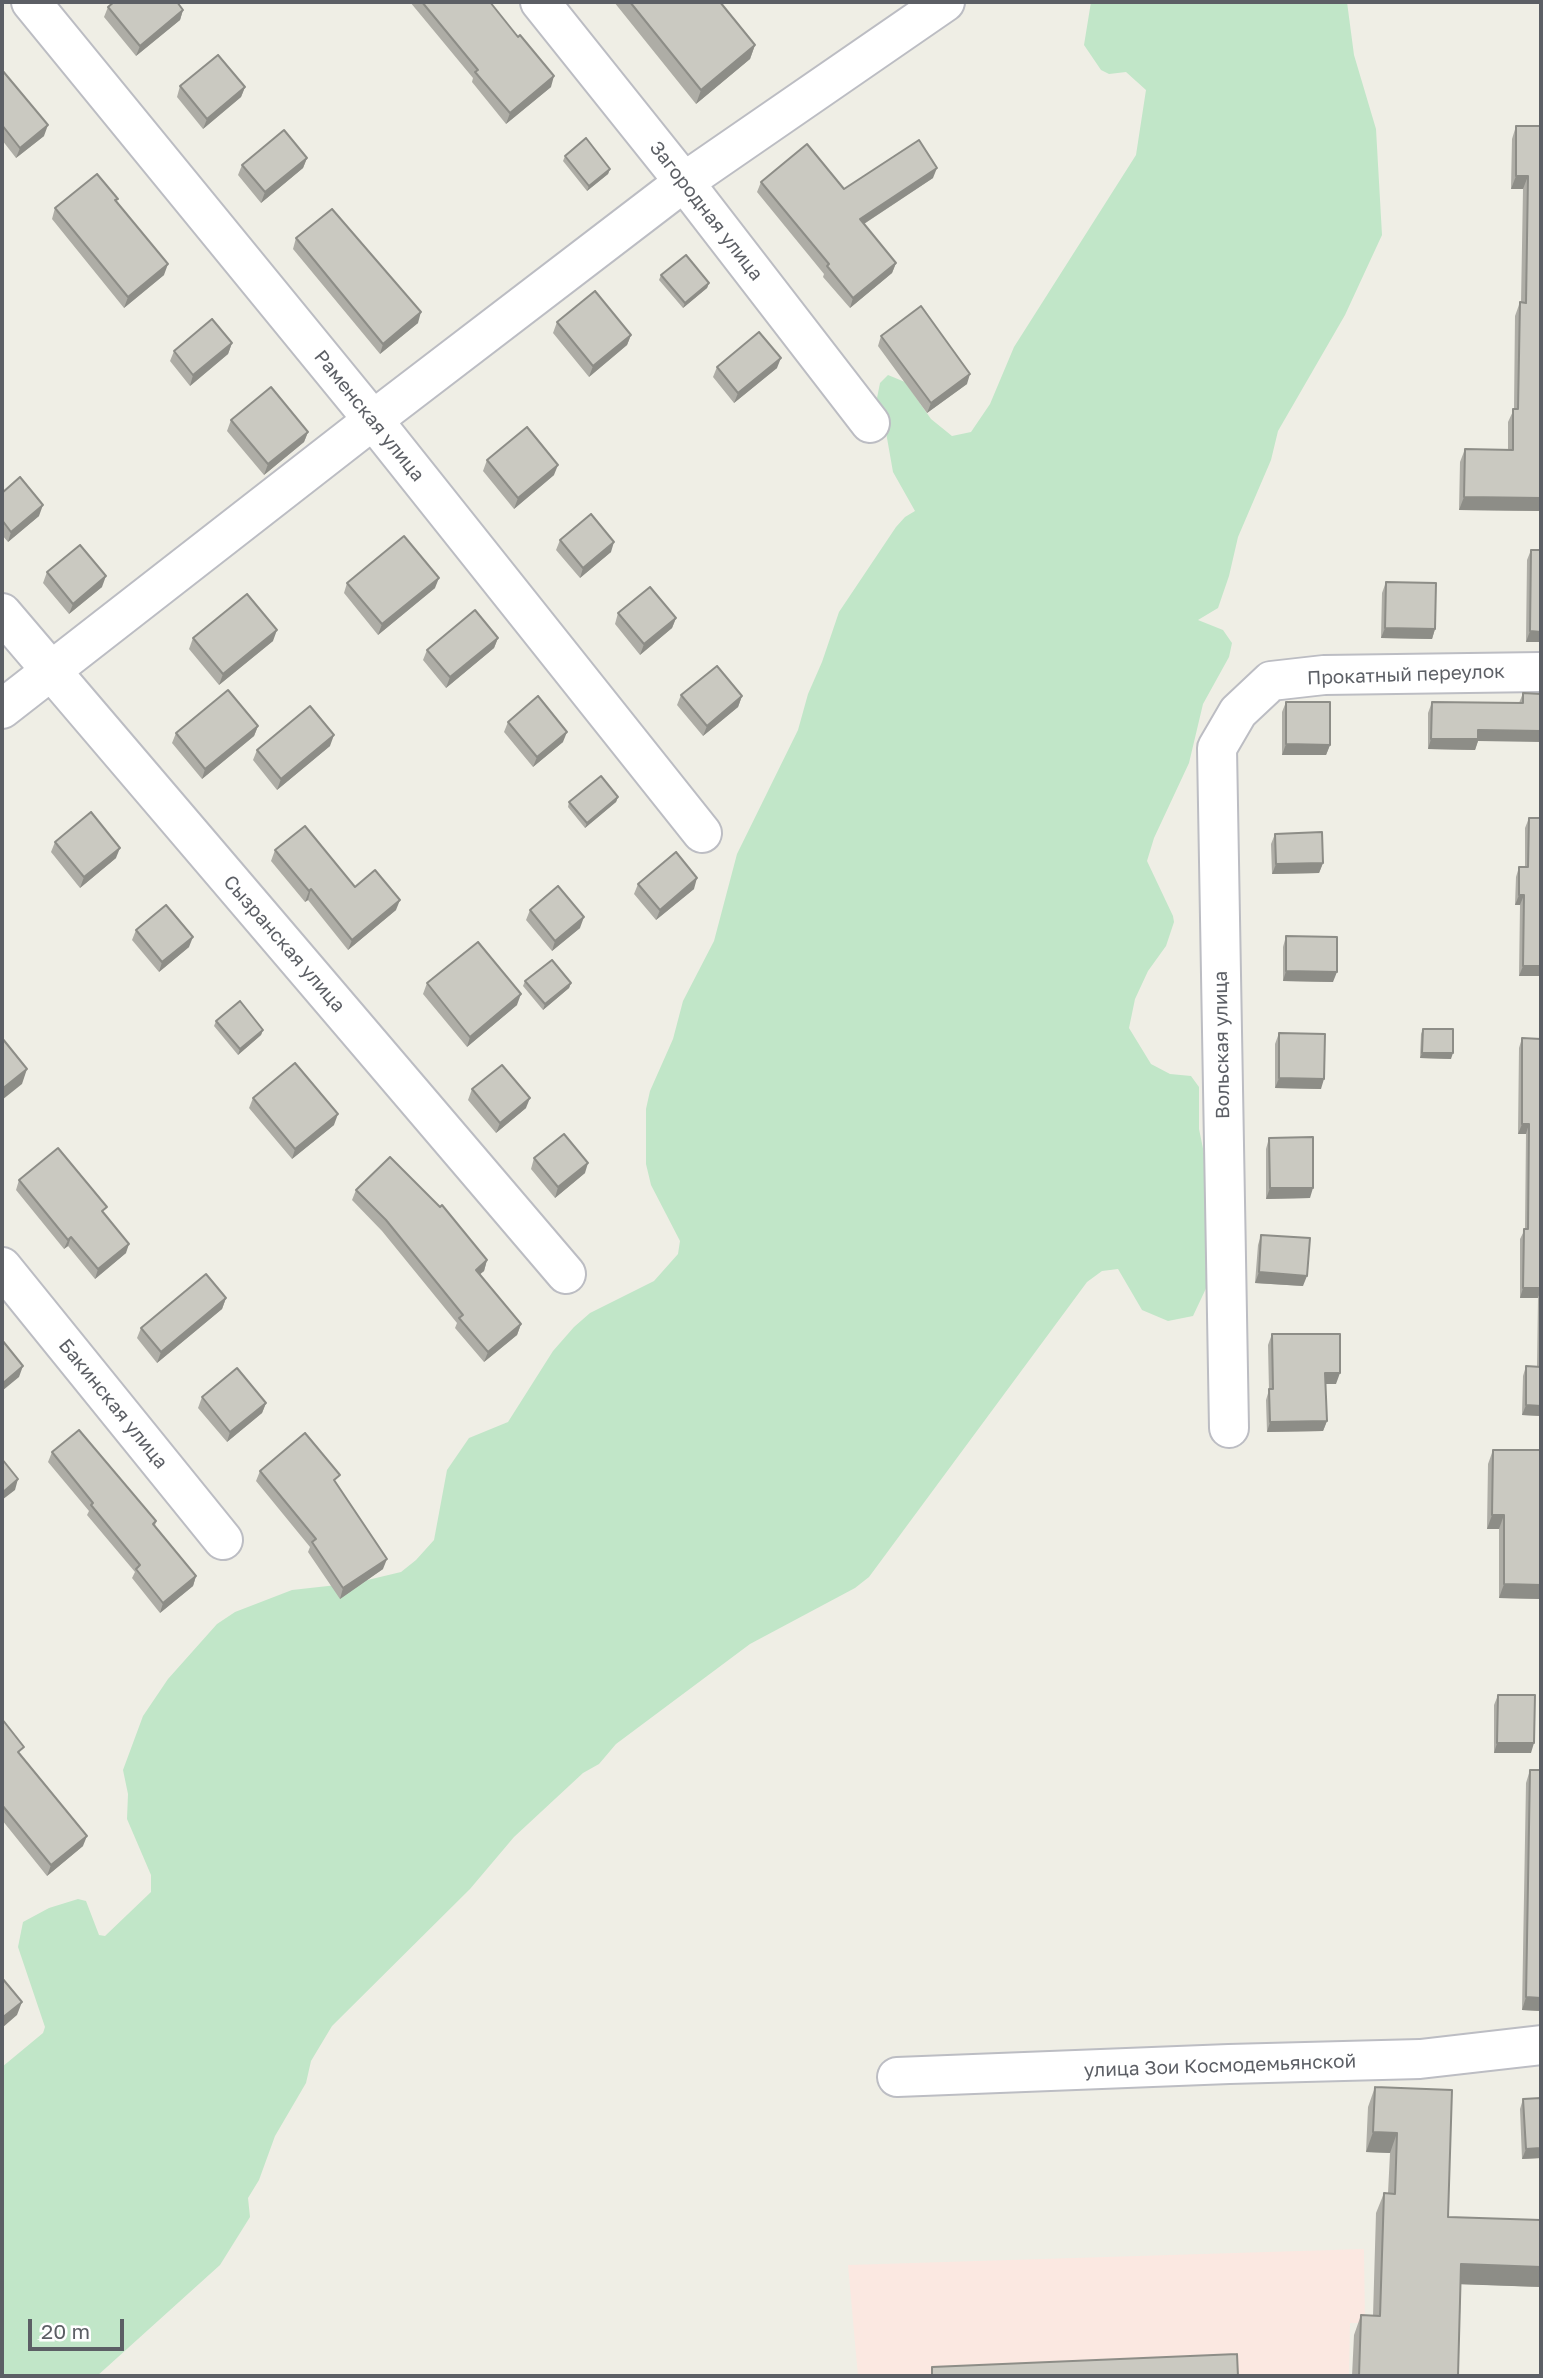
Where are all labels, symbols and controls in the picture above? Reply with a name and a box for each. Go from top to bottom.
street label: Загородная улица [644,137,768,285]
street label: Раменская улица [309,346,429,486]
street label: Прокатный переулок [1307,660,1505,690]
street label: Сызранская улица [218,871,350,1017]
street label: Вольская улица [1209,971,1235,1119]
street label: Бакинская улица [54,1334,172,1474]
street label: улица Зои Космодемьянской [1084,2050,1356,2082]
scale bar [32,2304,128,2348]
text: 20 m [41,2318,90,2344]

